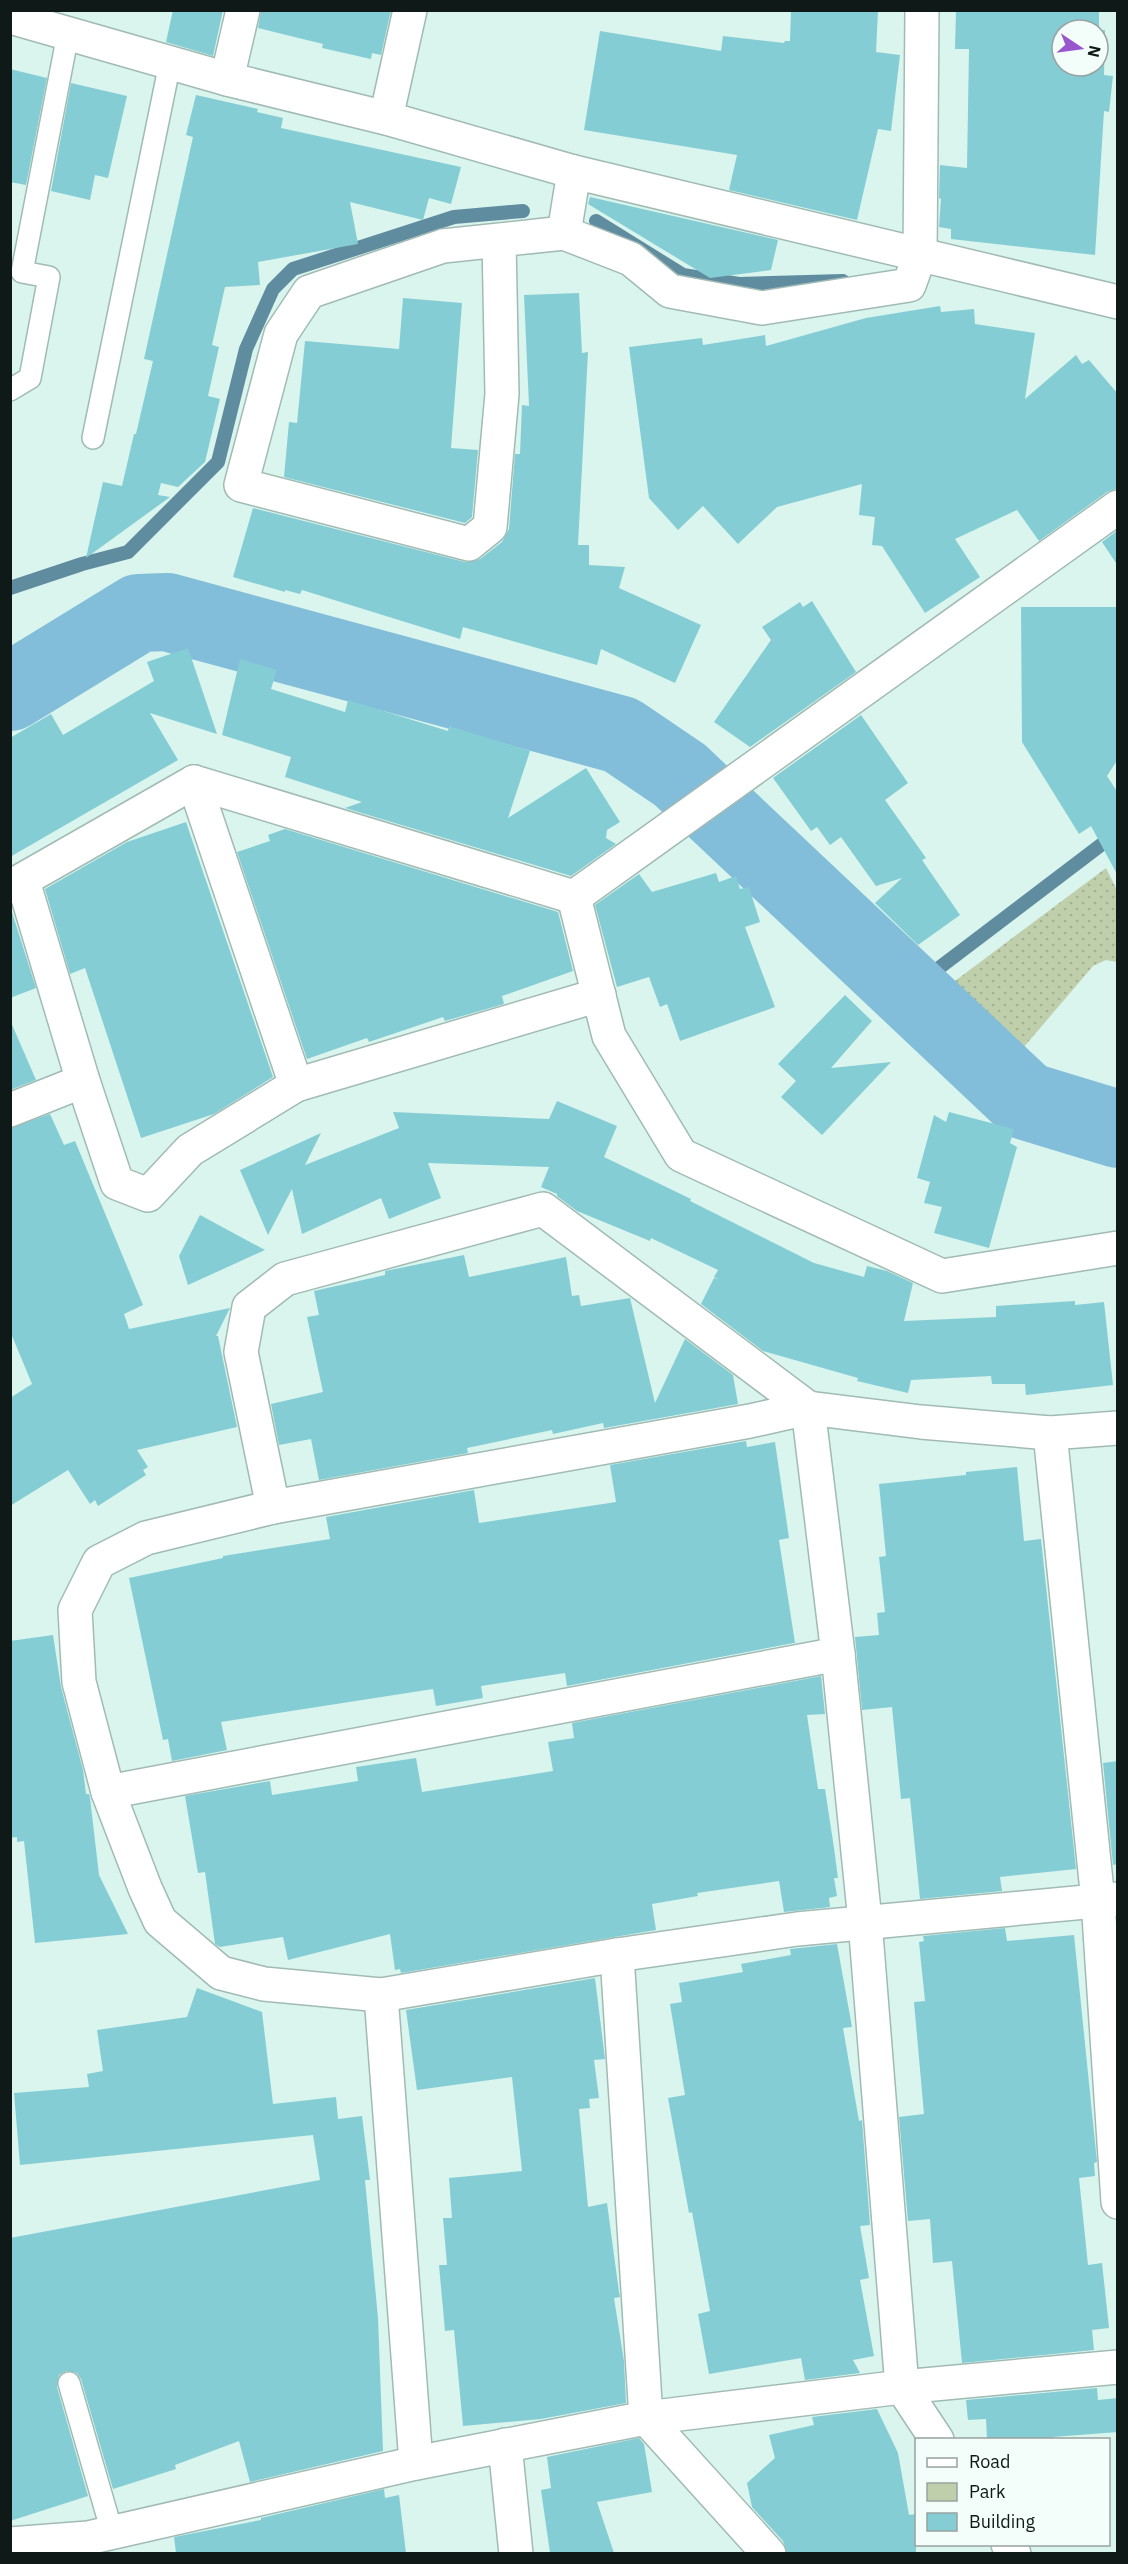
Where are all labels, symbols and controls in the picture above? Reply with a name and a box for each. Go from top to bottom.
north arrow [1050,18,1110,78]
text: N [1084,43,1106,59]
legend [915,2438,1110,2546]
text: Road [969,2450,1010,2473]
text: Park [969,2480,1006,2503]
text: Building [969,2510,1036,2533]

